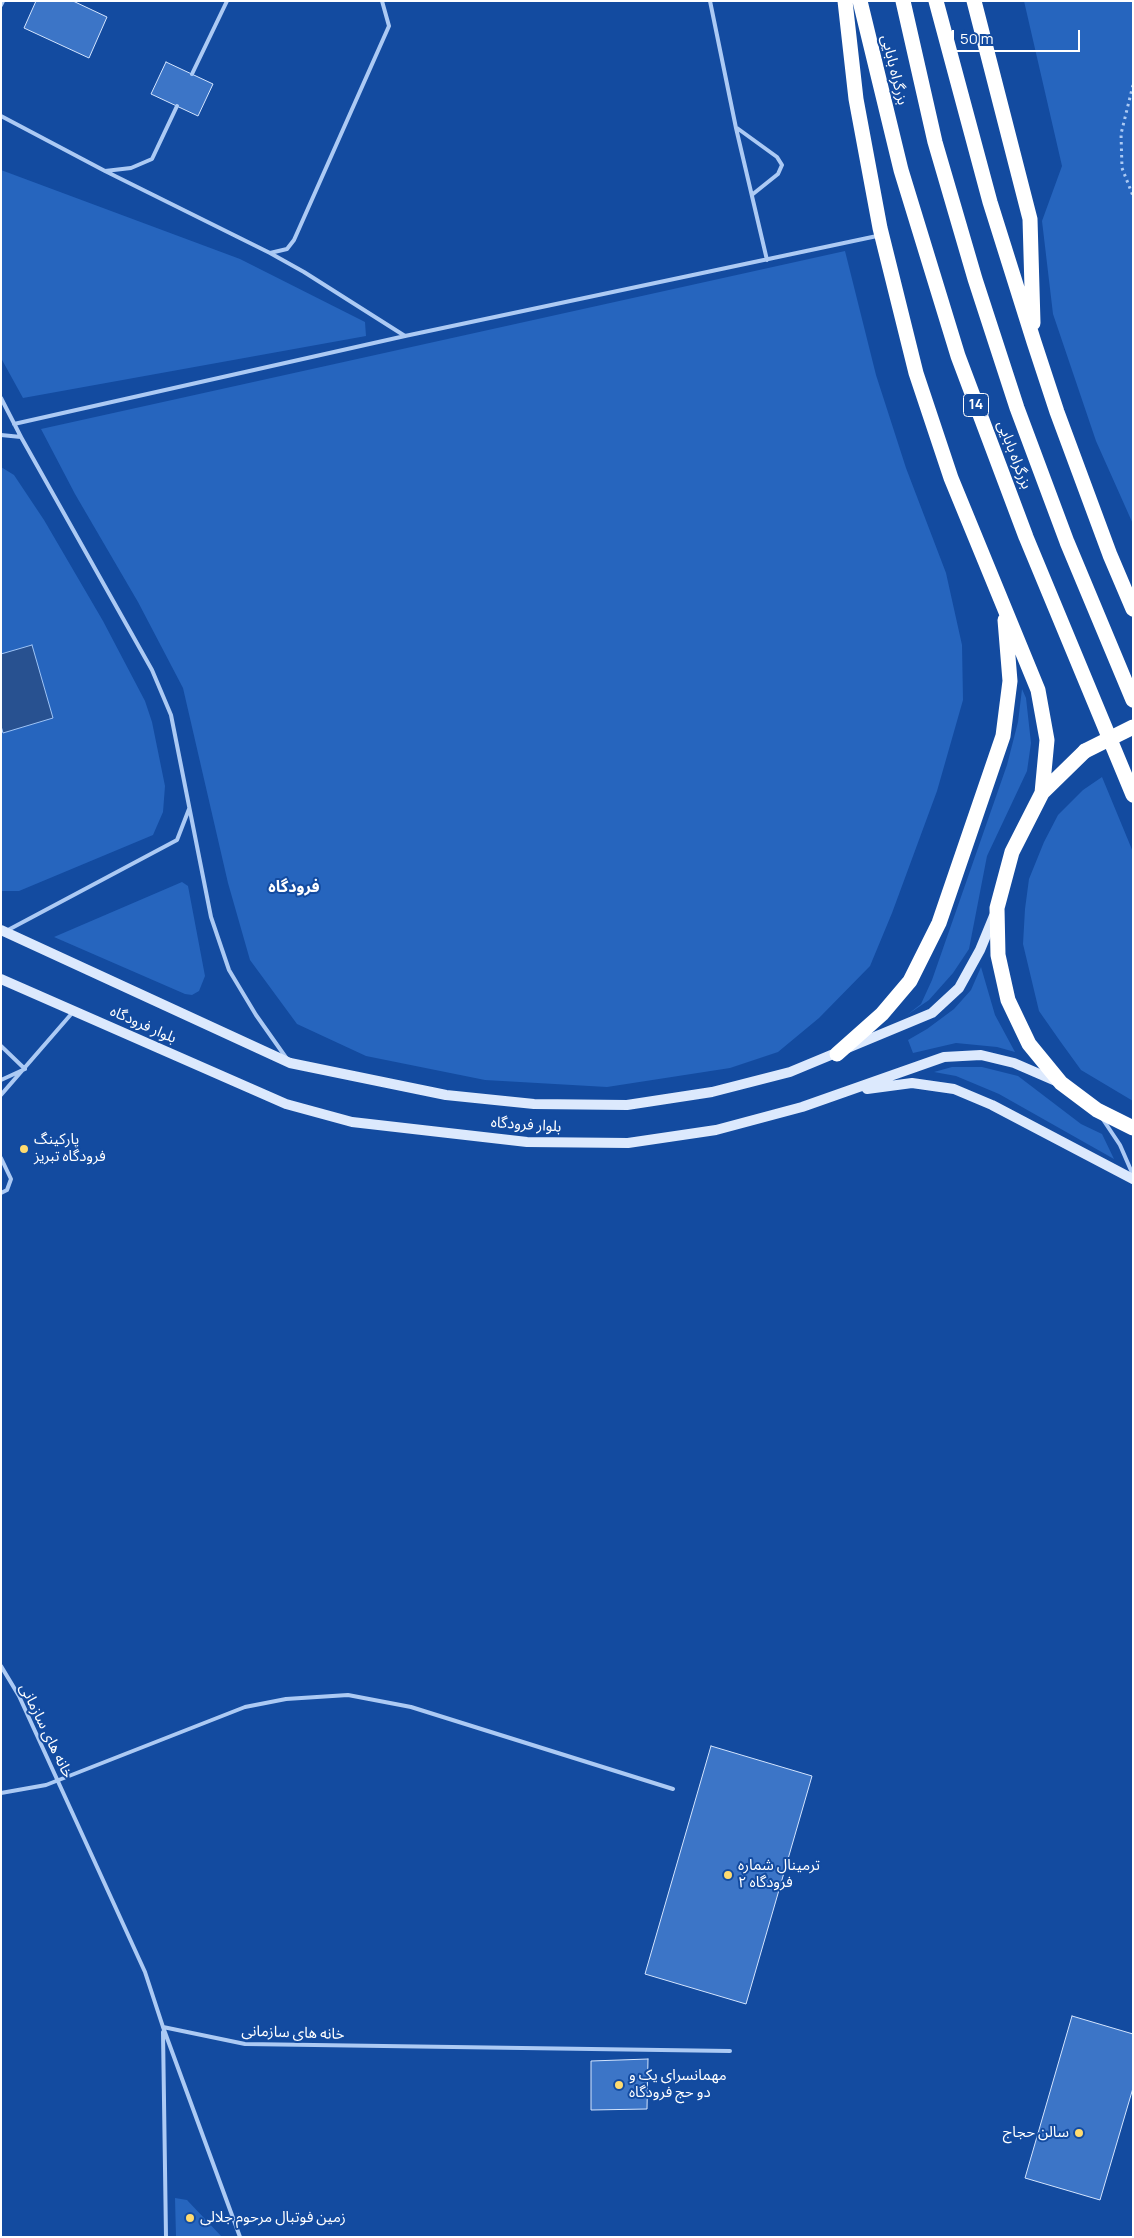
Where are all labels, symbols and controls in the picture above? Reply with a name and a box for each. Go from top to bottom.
scale bar [954,20,1082,52]
text: 50 m [960,28,994,49]
street label: بزرگراه بابایی [877,33,911,107]
road number: 14 [964,394,988,416]
street label: بزرگراه بابایی [993,418,1035,492]
district label: فرودگاه [268,878,320,898]
street label: بلوار فرودگاه [107,1002,179,1048]
street label: بلوار فرودگاه [490,1114,562,1136]
place label: پارکینگ فرودگاه تبریز [34,1131,106,1166]
marker: پارکینگ فرودگاه تبریز [18,1143,30,1155]
street label: خانه های سازمانی [15,1681,77,1781]
place label: ترمينال شماره ۲ فرودگاه [738,1857,820,1892]
marker: ترمينال شماره ۲ فرودگاه [722,1869,734,1881]
street label: خانه های سازمانی [241,2022,345,2044]
place label: مهمانسرای یک و دو حج فرودگاه [629,2067,727,2102]
marker: مهمانسرای یک و دو حج فرودگاه [613,2079,625,2091]
place label: سالن حجاج [1003,2124,1069,2142]
marker: سالن حجاج [1073,2127,1085,2139]
place label: زمین فوتبال مرحوم جلالی [200,2209,346,2227]
marker: زمین فوتبال مرحوم جلالی [184,2212,196,2224]

